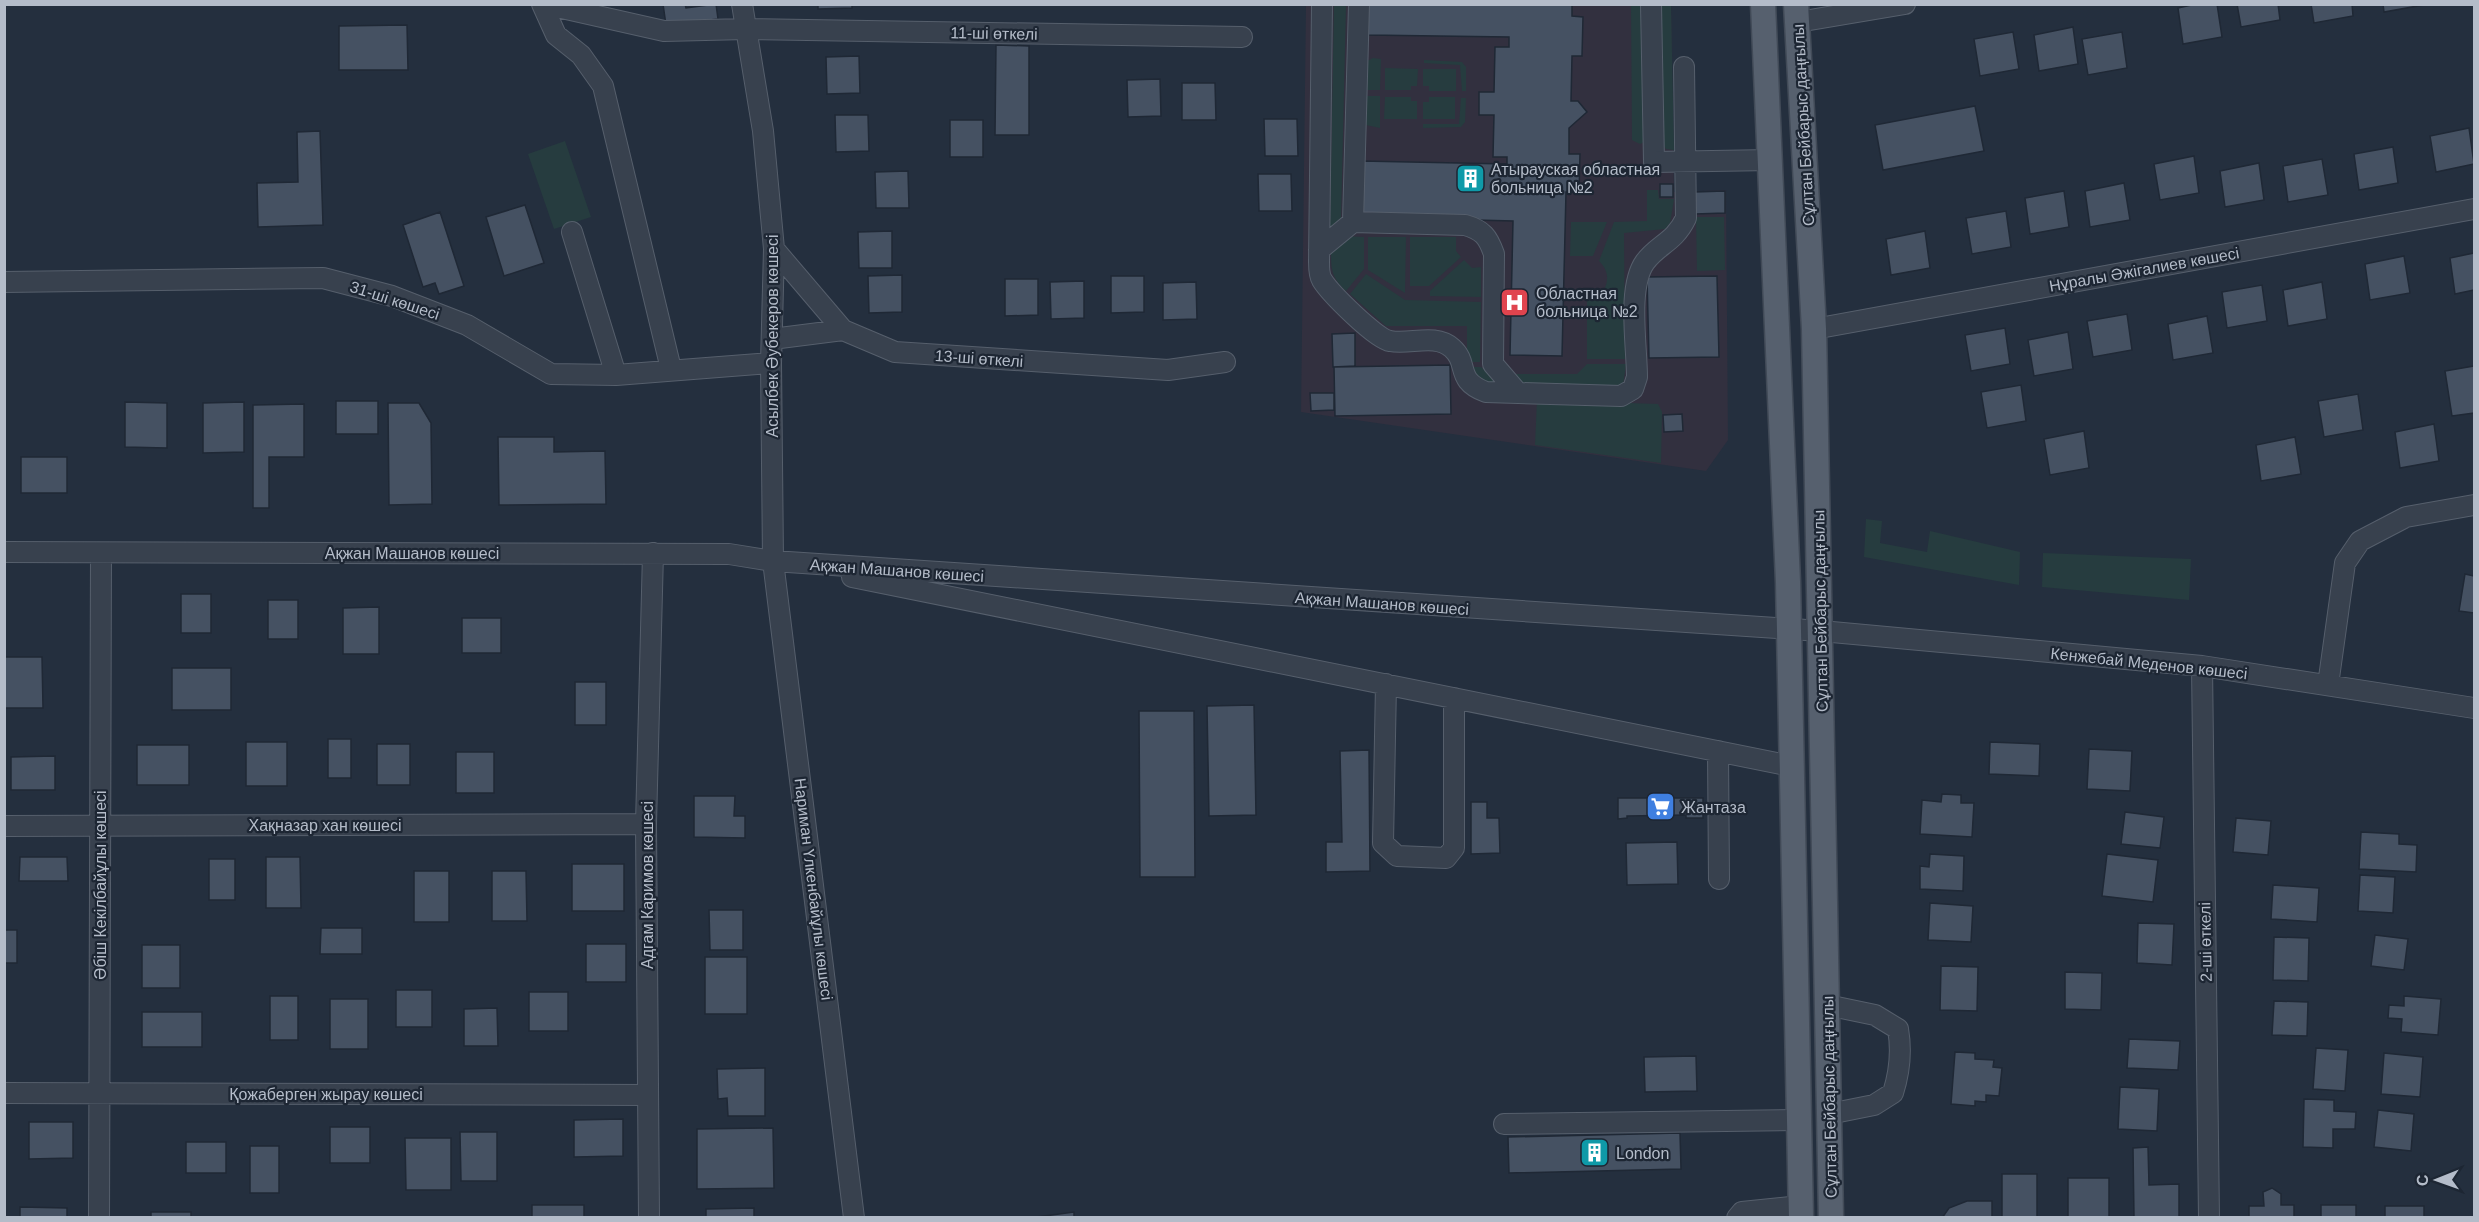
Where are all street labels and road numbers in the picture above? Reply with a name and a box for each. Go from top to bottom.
street label: Сұлтан Бейбарыс даңғылы [1790,23,1817,226]
street label: 11-ші өткелі [950,24,1038,43]
street label: Асылбек Әубекеров көшесі [764,235,781,437]
street label: Нұралы Әжiгалиев көшесi [2048,244,2240,295]
street label: 31-ші көшесі [348,278,442,323]
street label: 13-ші өткелі [934,347,1024,370]
street label: Сұлтан Бейбарыс даңғылы [1810,510,1831,712]
street label: Ақжан Машанов көшесі [325,545,499,562]
street label: Ақжан Машанов көшесі [809,556,985,585]
street label: Ақжан Машанов көшесі [1294,589,1470,618]
street label: Кенжебай Меденов көшесі [2050,645,2248,682]
street label: Нариман Үлкенбайұлы көшесі [791,777,836,1001]
street label: Әбіш Кекілбайұлы көшесі [92,790,109,980]
street label: Адгам Каримов көшесі [639,801,656,969]
street label: Хақназар хан көшесі [249,817,401,834]
street label: 2-ші өткелі [2196,902,2215,982]
street label: Сұлтан Бейбарыс даңғылы [1819,996,1840,1198]
street label: Қожаберген жырау көшесі [229,1086,423,1103]

